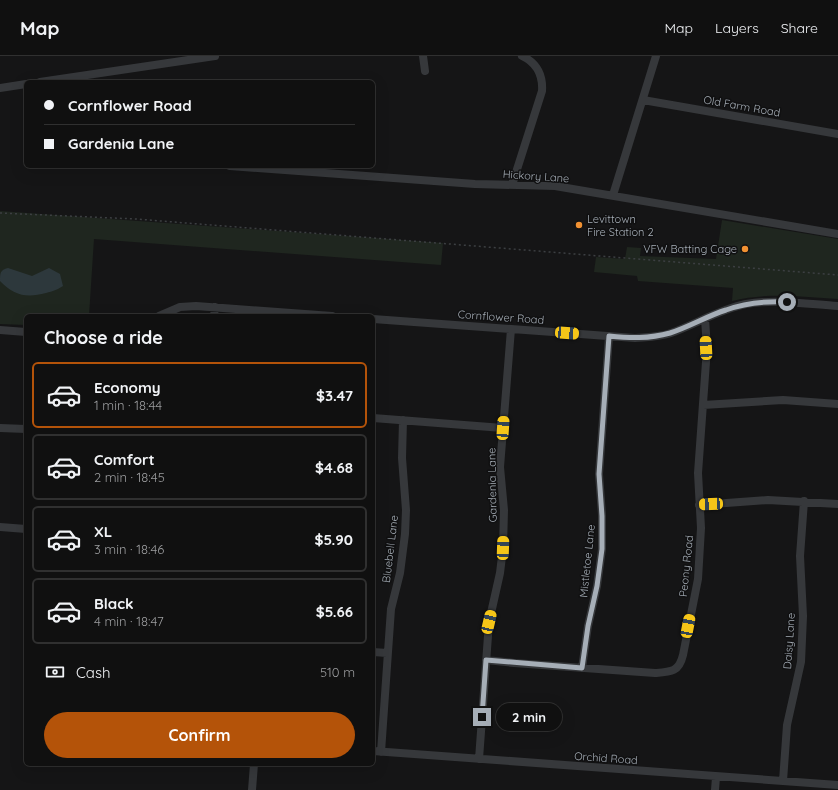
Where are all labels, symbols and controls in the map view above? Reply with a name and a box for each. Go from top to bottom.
text: Map [20,16,59,40]
text: Map [664,19,693,37]
text: Layers [715,19,759,37]
text: Share [781,19,818,37]
street label: Old Farm Road [703,92,781,120]
text: Cornflower Road [68,96,192,115]
text: Gardenia Lane [68,134,174,153]
street label: Hickory Lane [502,167,570,185]
place label: Levittown Fire Station 2 [587,212,654,239]
marker: Levittown Fire Station 2 [574,220,584,230]
place label: VFW Batting Cage [643,242,737,256]
marker: VFW Batting Cage [740,244,750,254]
route start [778,293,796,311]
street label: Cornflower Road [457,307,545,327]
text: Choose a ride [44,326,163,349]
car [555,326,579,340]
car [699,336,713,360]
icon: car [46,377,82,413]
text: Economy [94,378,161,397]
text: $3.47 [316,386,353,405]
text: 1 min · 18:44 [94,397,162,413]
car [496,416,510,440]
street label: Gardenia Lane [484,447,500,523]
icon: car [46,449,82,485]
text: Comfort [94,450,155,469]
text: $4.68 [315,458,353,477]
text: 2 min · 18:45 [94,469,165,485]
car [699,497,723,511]
street label: Bluebell Lane [379,514,401,584]
icon: car [46,521,82,557]
text: XL [94,522,112,541]
street label: Mistletoe Lane [576,524,598,598]
text: $5.90 [315,530,353,549]
street label: Peony Road [676,534,696,598]
car [497,536,509,560]
text: 3 min · 18:46 [94,541,164,557]
icon: car [46,593,82,629]
text: Black [94,594,134,613]
text: $5.66 [316,602,353,621]
car [480,609,498,635]
street label: Daisy Lane [780,612,798,670]
text: 4 min · 18:47 [94,613,164,629]
car [680,613,696,639]
icon: cash [44,661,66,683]
text: Cash [76,663,110,682]
text: 510 m [320,664,355,680]
callout: 2 min [496,703,562,731]
route end [473,708,491,726]
text: 2 min [512,709,546,725]
button: Confirm [44,712,355,758]
street label: Orchid Road [574,749,638,767]

